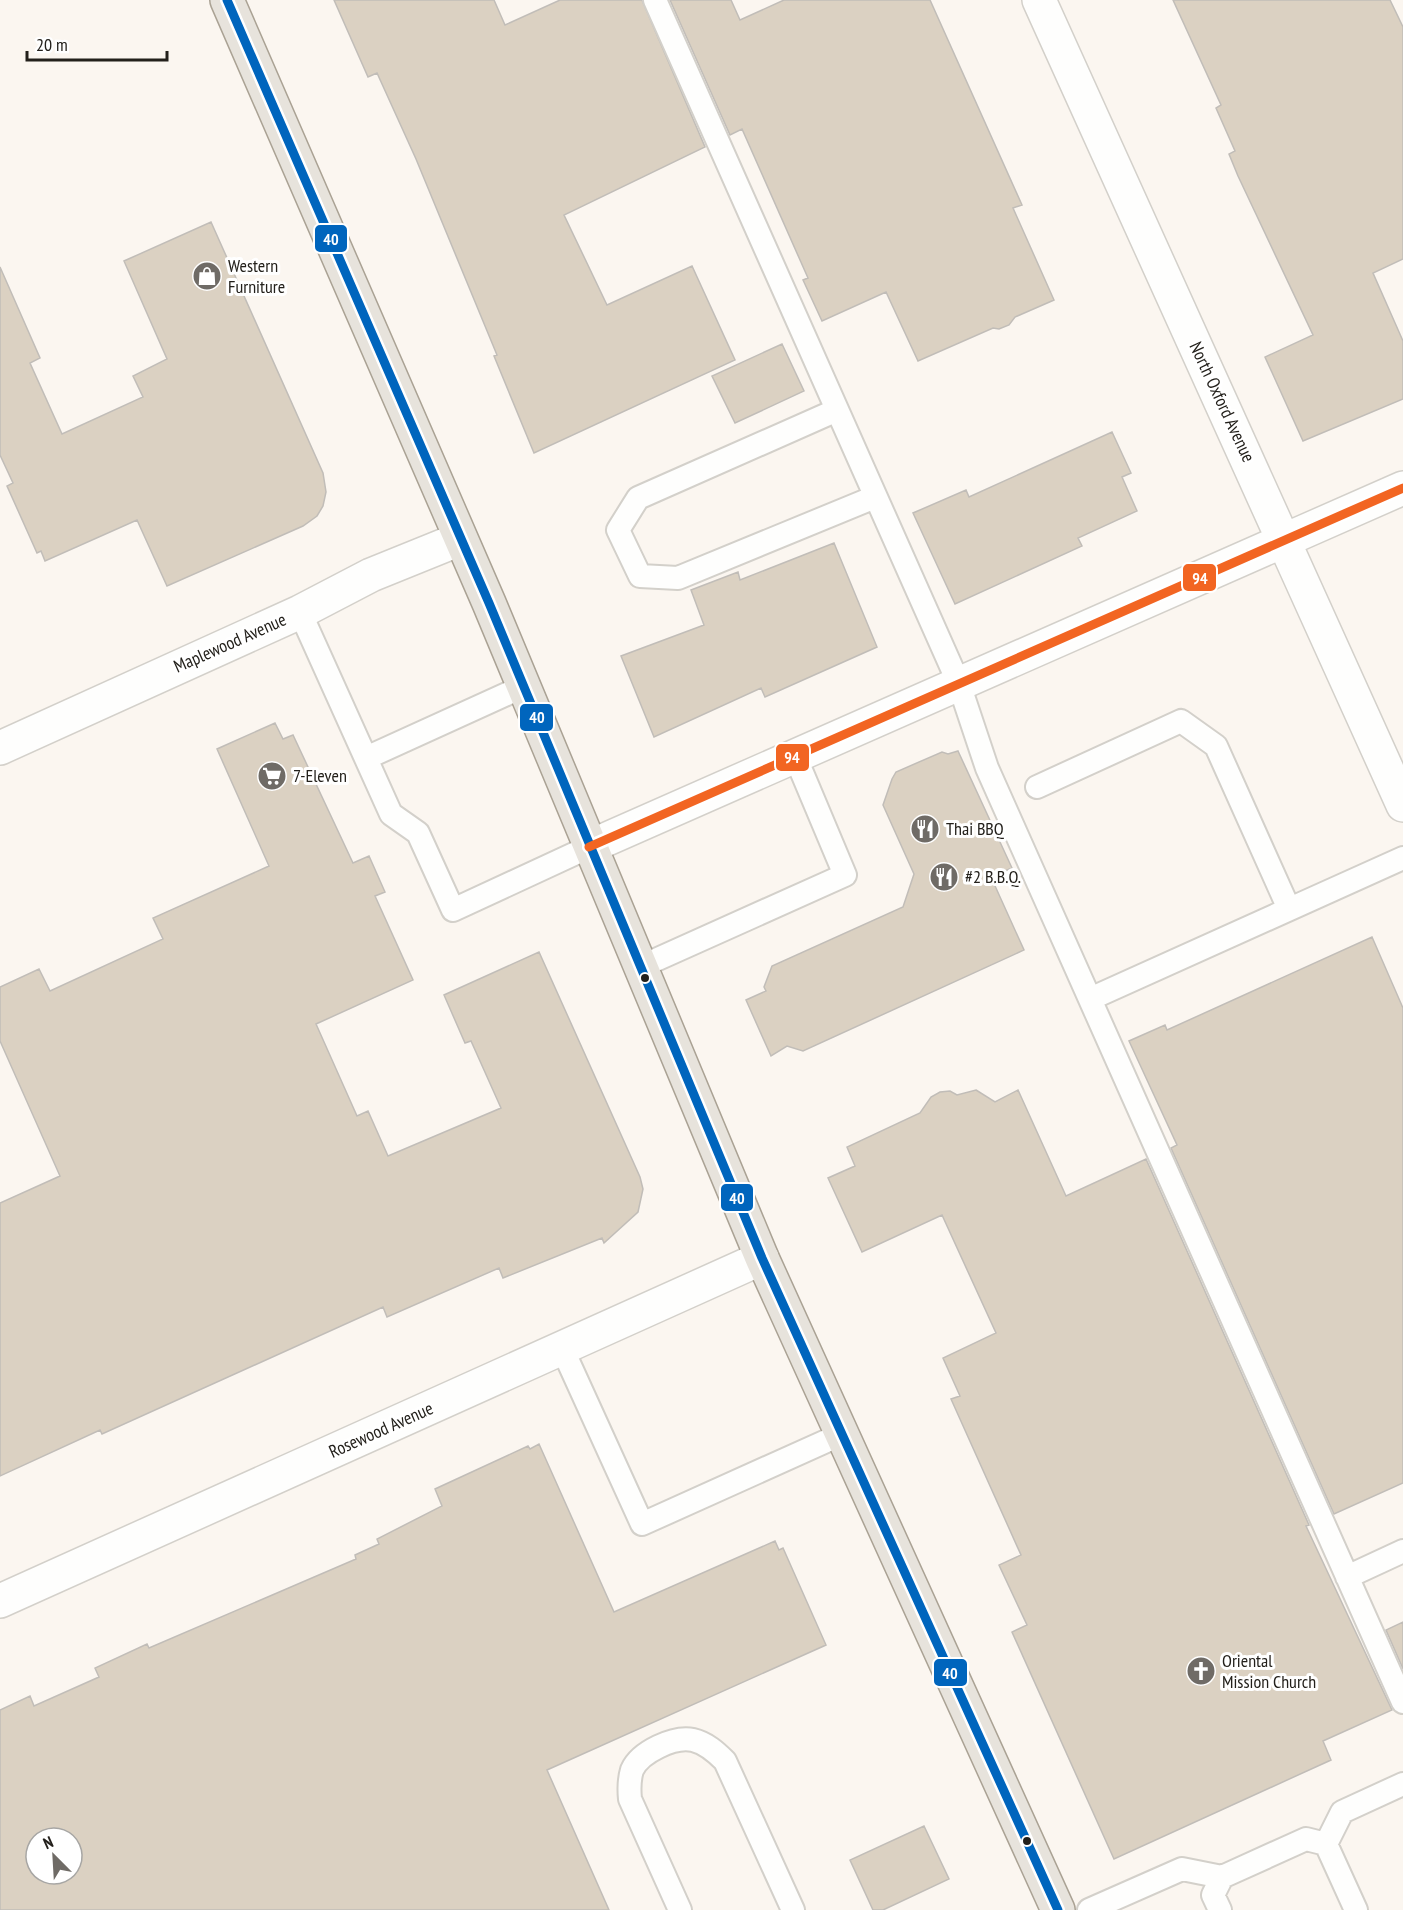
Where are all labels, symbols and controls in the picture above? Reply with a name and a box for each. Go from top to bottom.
scale bar [27,24,166,62]
text: 20 m [36,33,68,56]
line badge: 40 [314,224,348,253]
text: 40 [323,229,339,249]
place label: Western Furniture [228,254,285,298]
shop icon: Western Furniture [191,260,223,292]
street label: North Oxford Avenue [1185,338,1260,466]
line badge: 94 [1182,563,1217,592]
text: 94 [1192,568,1208,588]
street label: Maplewood Avenue [170,608,290,678]
line badge: 40 [519,703,554,732]
text: 40 [529,707,545,727]
line badge: 94 [775,743,810,772]
text: 94 [784,747,800,767]
supermarket icon: 7-Eleven [256,760,288,792]
place label: 7-Eleven [293,764,347,787]
restaurant icon: Thai BBQ [909,813,941,845]
place label: Thai BBQ [946,817,1005,840]
restaurant icon: #2 B.B.Q. [928,861,960,893]
place label: #2 B.B.Q. [965,865,1021,888]
unlabelled marker [639,972,651,984]
line badge: 40 [720,1183,754,1212]
text: 40 [729,1188,745,1208]
street label: Rosewood Avenue [325,1396,437,1463]
place label: Oriental Mission Church [1222,1649,1316,1693]
church icon: Oriental Mission Church [1185,1655,1217,1687]
line badge: 40 [933,1658,968,1687]
text: 40 [942,1663,958,1683]
north arrow [24,1826,84,1886]
text: N [40,1831,56,1853]
unlabelled marker [1021,1835,1033,1847]

